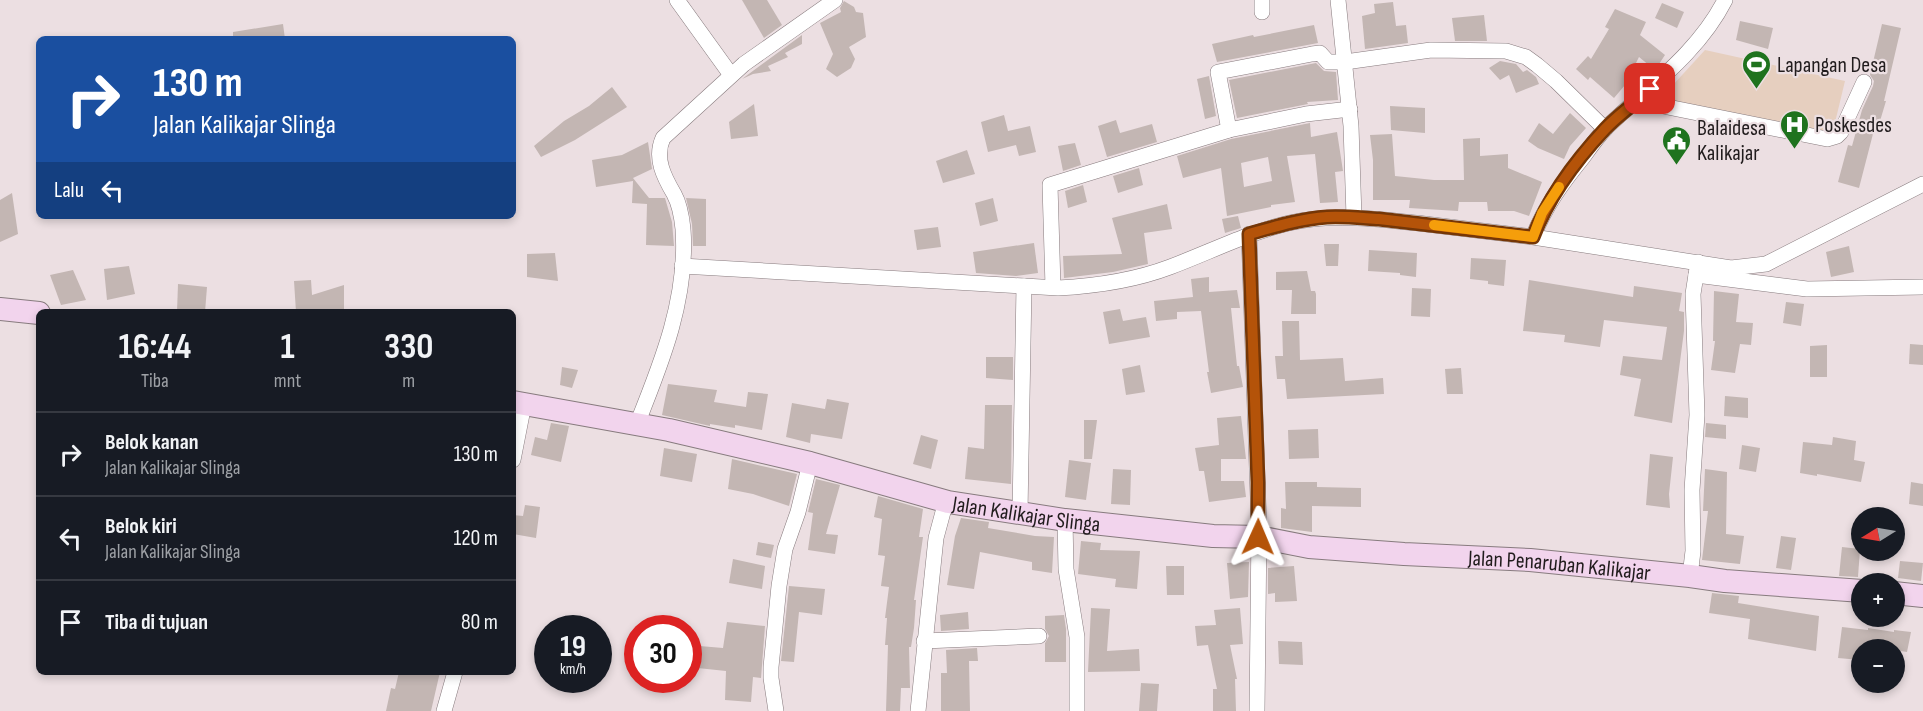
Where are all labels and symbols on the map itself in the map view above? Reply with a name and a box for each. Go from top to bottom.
sports icon: Lapangan Desa [1740,48,1772,90]
place label: Lapangan Desa [1777,52,1886,79]
pin [1624,63,1675,114]
hospital icon: Poskesdes [1778,108,1810,150]
place label: Poskesdes [1815,112,1892,139]
place label: Balaidesa Kalikajar [1697,115,1766,167]
public building icon: Balaidesa Kalikajar [1660,124,1692,166]
street label: Jalan Kalikajar Slinga [949,491,1102,539]
position arrow [1226,505,1290,569]
north arrow [1851,507,1905,561]
street label: Jalan Penaruban Kalikajar [1466,545,1652,587]
speed limit sign: 30 [624,615,702,693]

